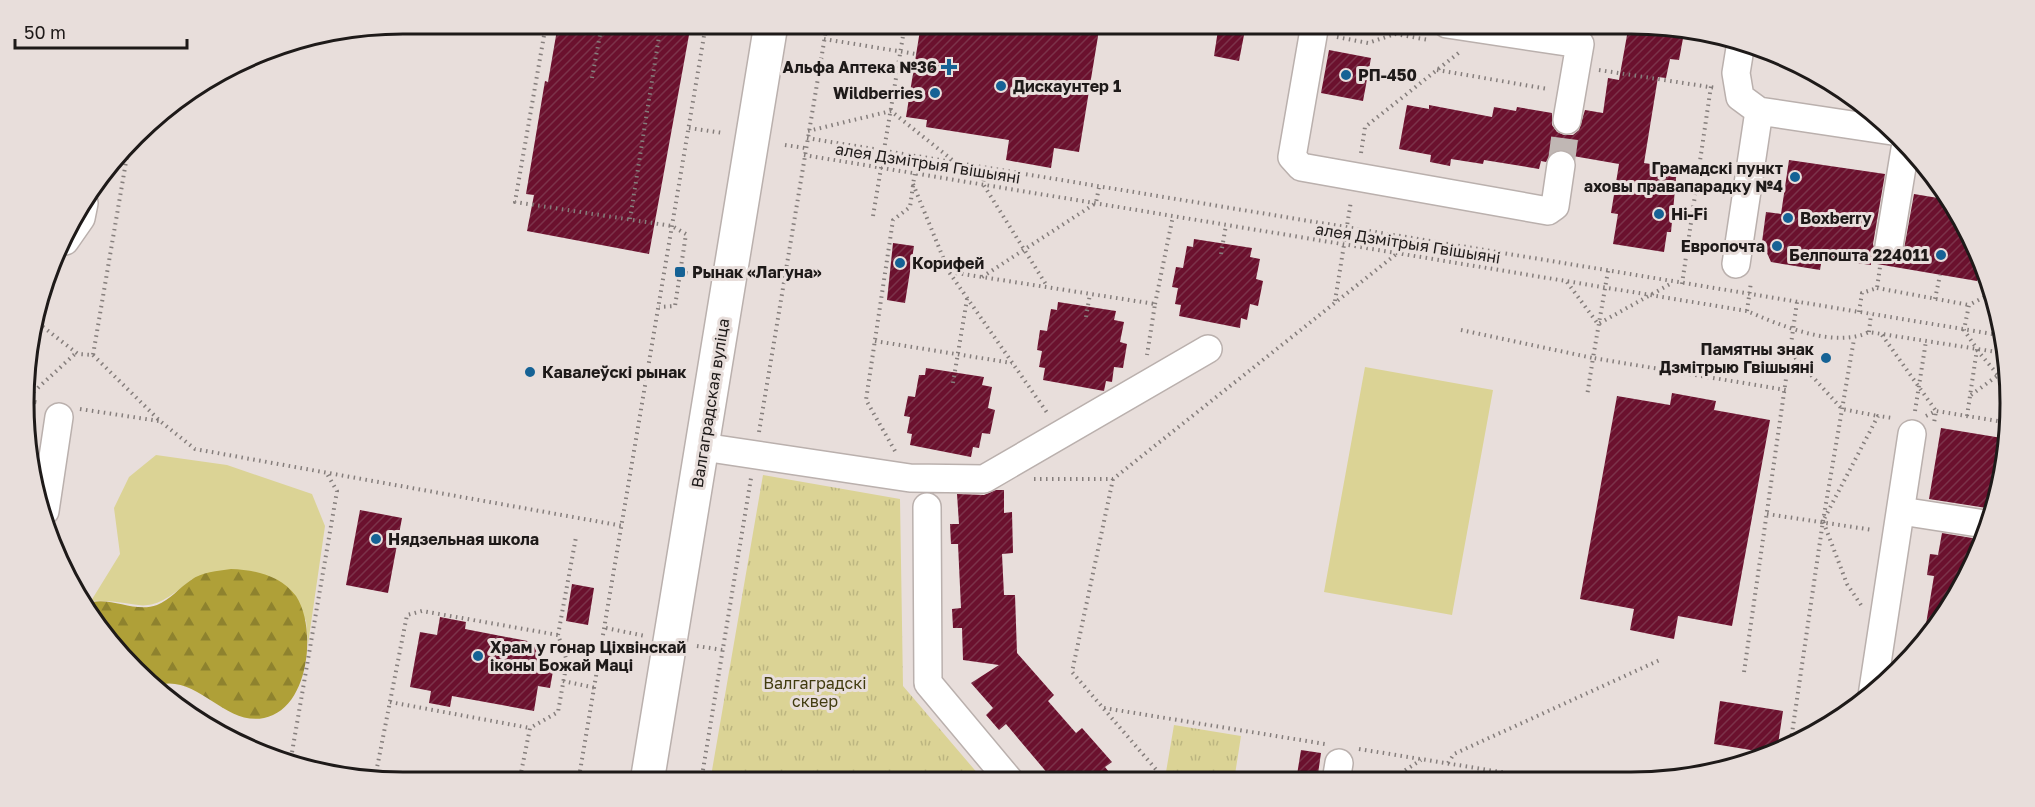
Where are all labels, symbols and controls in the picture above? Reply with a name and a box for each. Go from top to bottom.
scale bar [15,12,188,50]
text: 50 m [24,21,66,43]
place label: Альфа Аптека №36 [783,57,937,77]
marker: Альфа Аптека №36 [942,60,956,74]
place label: РП-450 [1358,65,1417,85]
marker: РП-450 [1339,68,1353,82]
place label: Дискаунтер 1 [1013,76,1121,96]
marker: Дискаунтер 1 [994,79,1008,93]
place label: Wildberries [833,83,923,103]
marker: Wildberries [928,86,942,100]
street label: алея Дзмітрыя Гвішыяні [834,138,1022,188]
place label: Грамадскі пункт аховы правапарадку №4 [1584,158,1783,196]
marker: Грамадскі пункт аховы правапарадку №4 [1788,170,1802,184]
place label: Hi-Fi [1671,204,1708,224]
marker: Hi-Fi [1652,207,1666,221]
place label: Boxberry [1800,208,1872,228]
marker: Boxberry [1781,211,1795,225]
street label: алея Дзмітрыя Гвішыяні [1314,218,1502,268]
place label: Европочта [1681,236,1765,256]
marker: Европочта [1770,239,1784,253]
place label: Белпошта 224011 [1789,245,1929,265]
marker: Белпошта 224011 [1934,248,1948,262]
place label: Корифей [912,253,984,273]
marker: Корифей [893,256,907,270]
place label: Рынак «Лагуна» [692,262,822,282]
marker: Рынак «Лагуна» [673,265,687,279]
street label: Валгаградская вуліца [687,317,733,489]
place label: Памятны знак Дзмітрыю Гвішыяні [1659,339,1815,377]
marker: Памятны знак Дзмітрыю Гвішыяні [1819,351,1833,365]
place label: Кавалеўскі рынак [542,362,687,382]
marker: Кавалеўскі рынак [523,365,537,379]
place label: Нядзельная школа [388,529,539,549]
marker: Нядзельная школа [369,532,383,546]
place label: Храм у гонар Ціхвінскай іконы Божай Маці [490,637,686,675]
marker: Храм у гонар Ціхвінскай іконы Божай Маці [471,649,485,663]
park label: Валгаградскі сквер [763,673,867,711]

